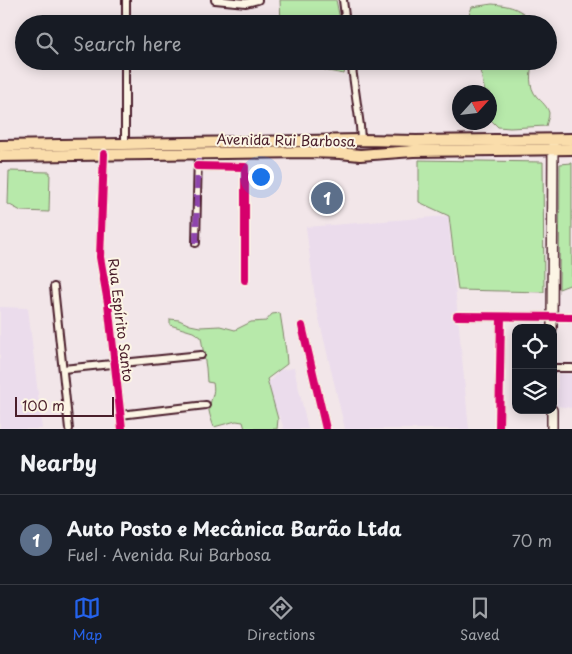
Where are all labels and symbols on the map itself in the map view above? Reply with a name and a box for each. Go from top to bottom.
north arrow [452,85,497,130]
street label: Avenida Rui Barbosa [216,128,356,152]
your location [248,164,274,190]
pin: 1 [311,179,343,217]
street label: Rua Espírito Santo [103,257,139,383]
scale bar [15,394,114,417]

